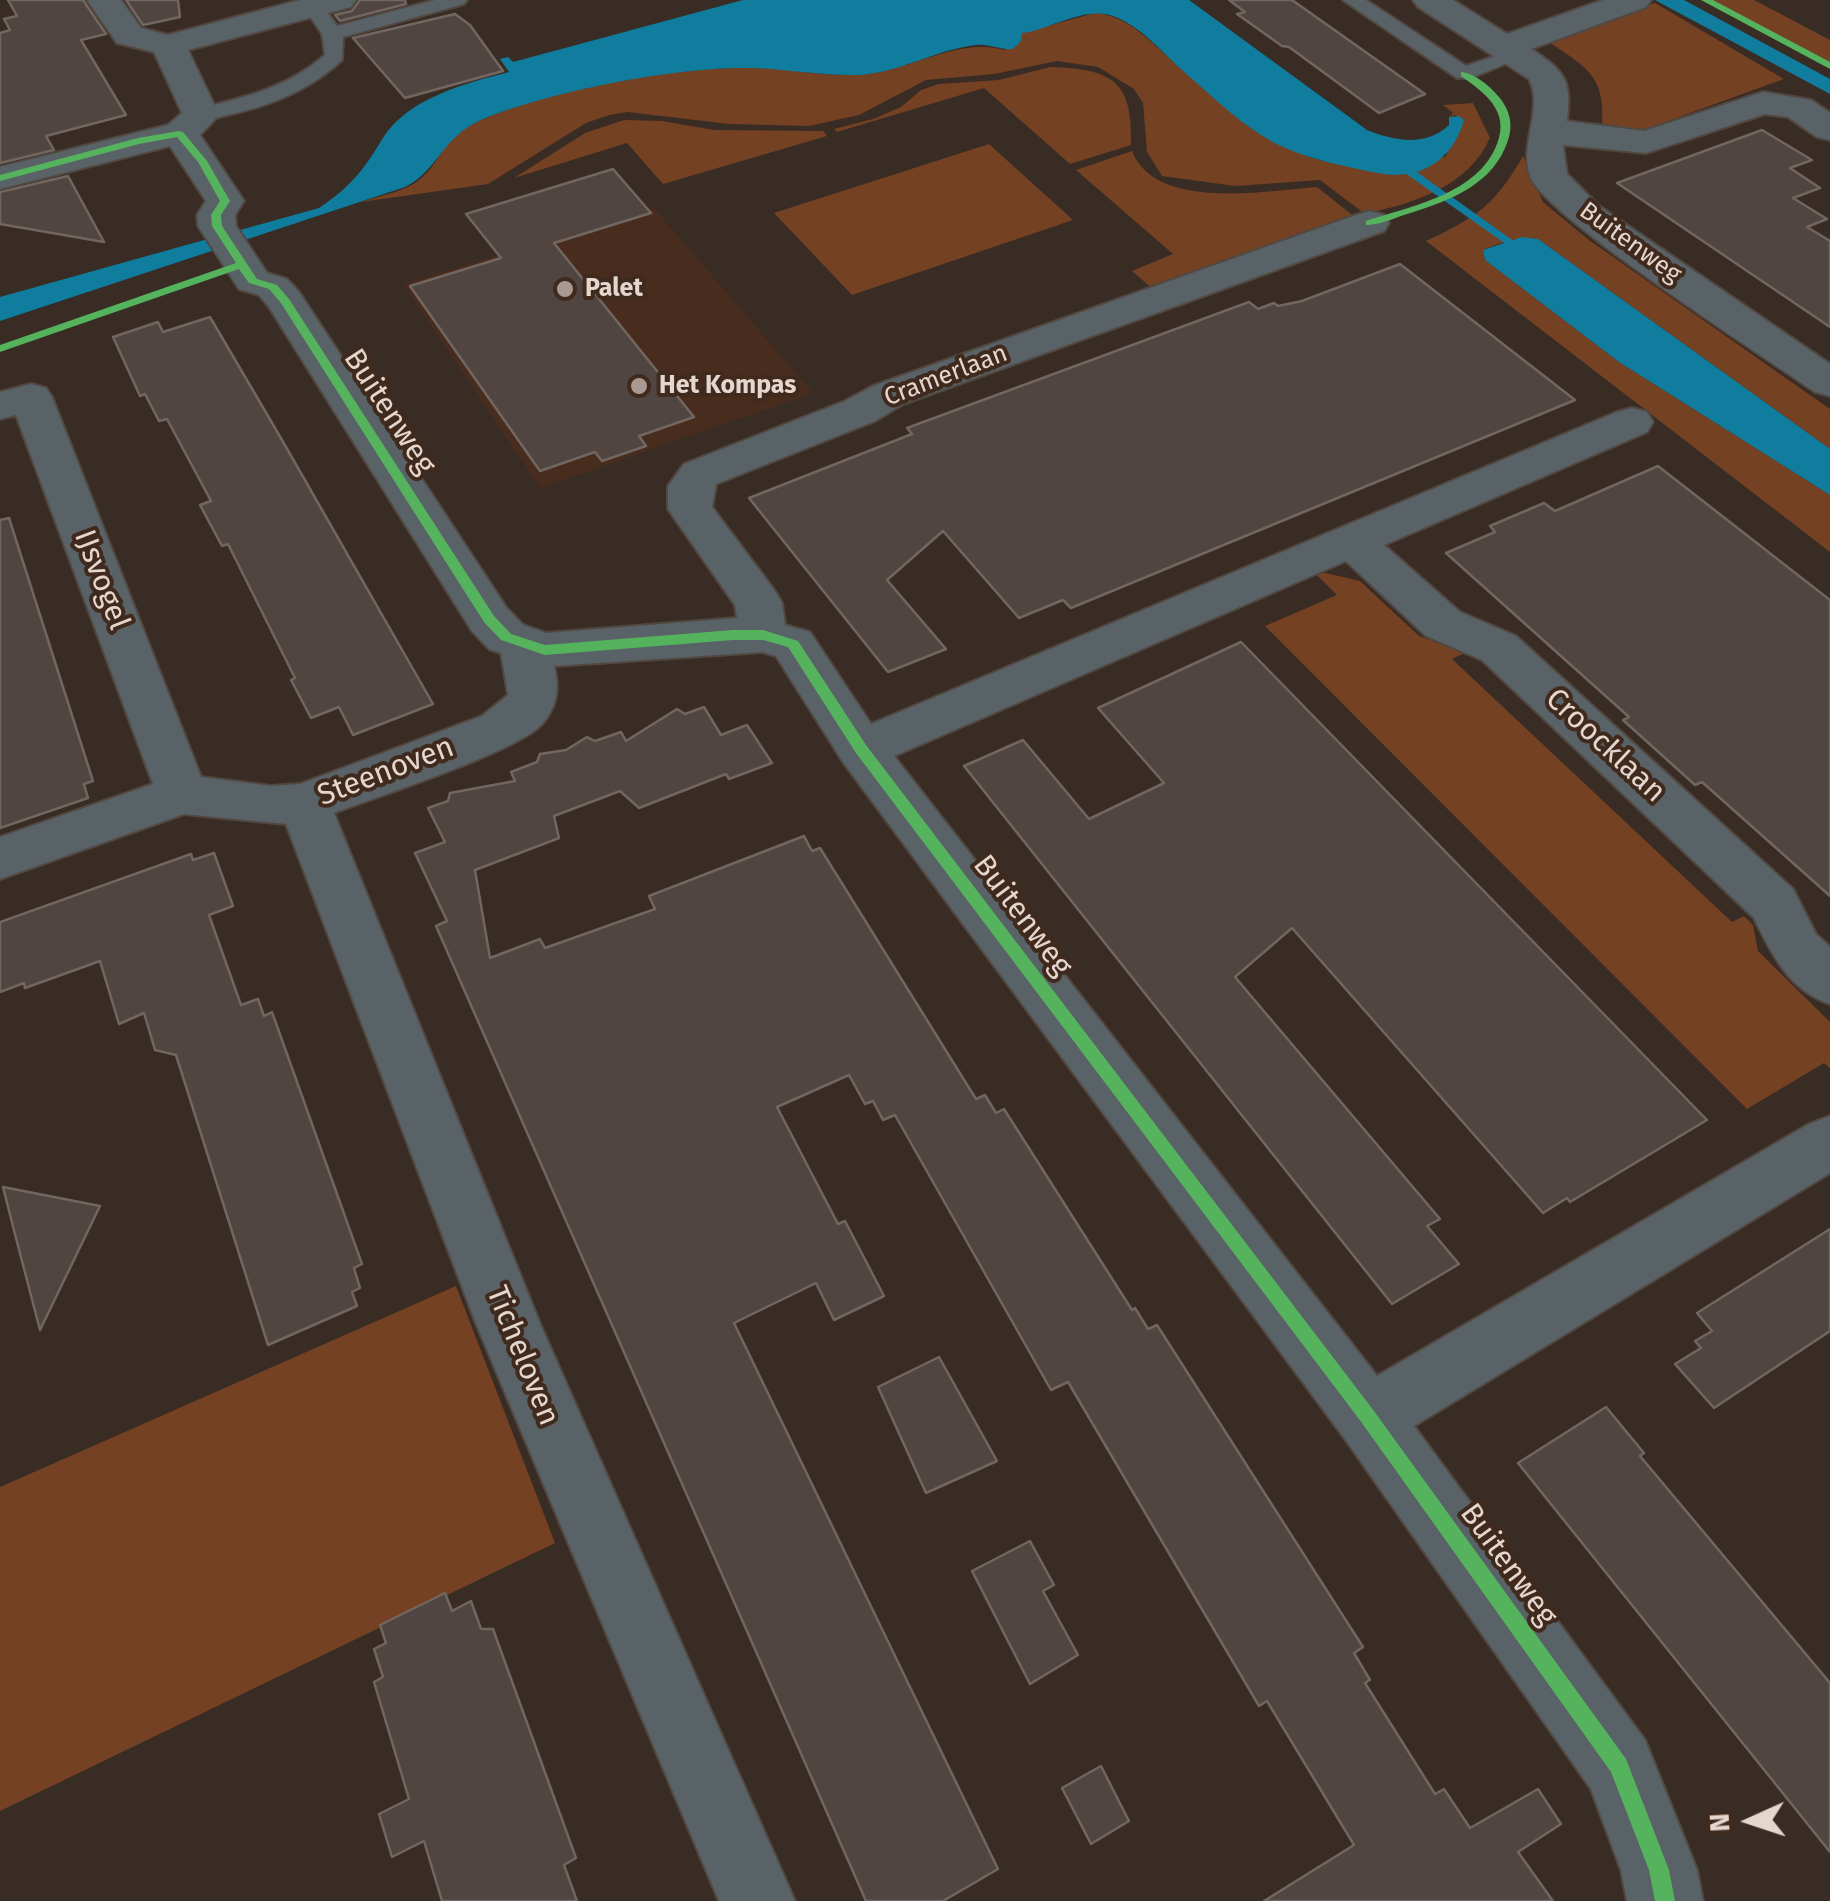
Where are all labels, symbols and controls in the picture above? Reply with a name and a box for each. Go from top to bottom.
street label: Buitenweg [1573,196,1687,290]
place label: Palet [585,274,643,304]
marker: Palet [554,278,576,300]
street label: Cramerlaan [880,339,1012,413]
street label: Buitenweg [335,343,443,481]
place label: Het Kompas [659,371,796,401]
marker: Het Kompas [628,375,650,397]
street label: IJsvogel [66,525,136,635]
street label: Croocklaan [1538,682,1672,810]
street label: Steenoven [313,730,459,814]
street label: Buitenweg [965,848,1079,984]
street label: Ticheloven [478,1281,566,1431]
street label: Buitenweg [1452,1497,1564,1633]
north arrow [1700,1771,1800,1871]
text: N [1703,1812,1737,1833]

